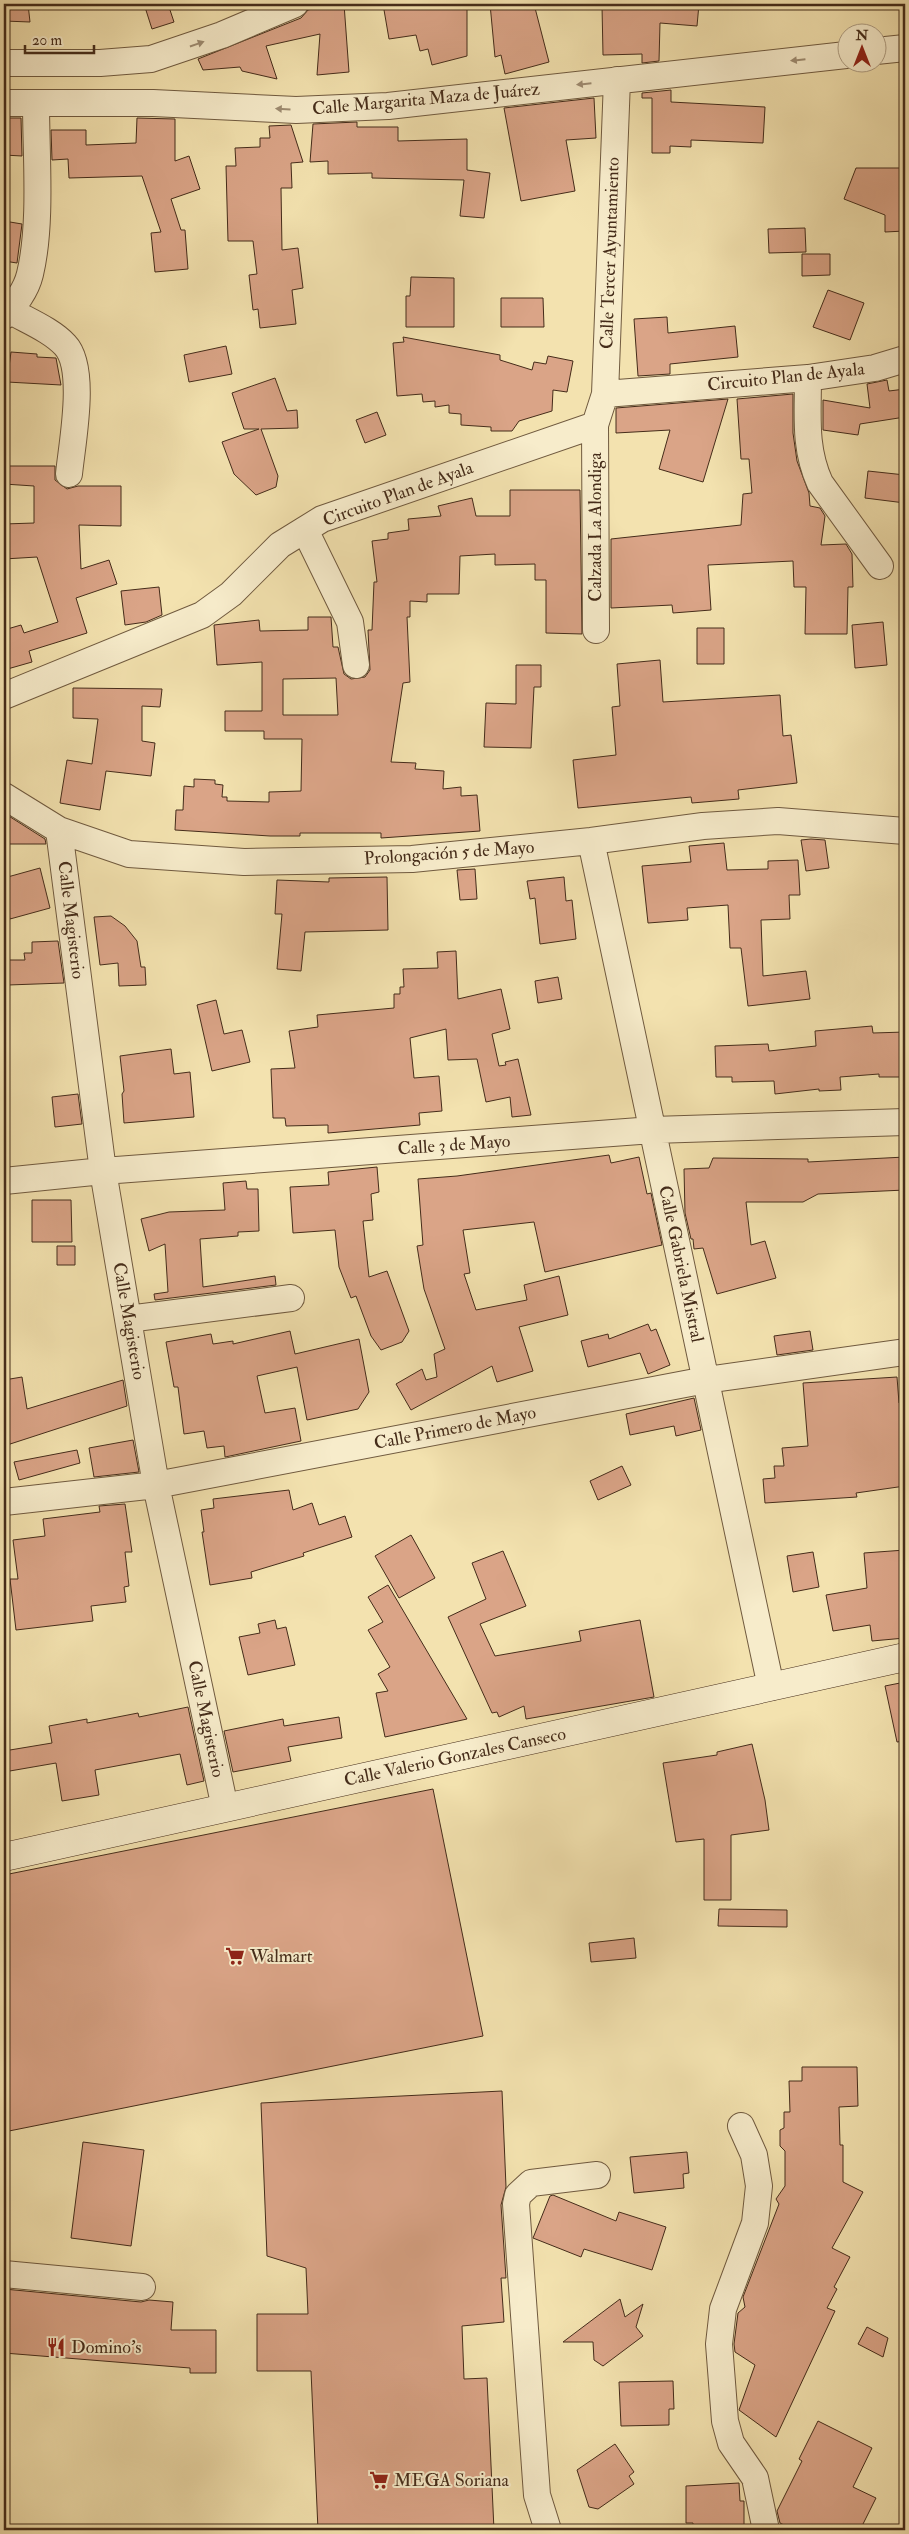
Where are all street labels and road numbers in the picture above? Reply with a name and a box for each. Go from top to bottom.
street label: Calle Margarita Maza de Juárez [311,78,541,120]
street label: Calle Tercer Ayuntamiento [595,156,625,349]
street label: Circuito Plan de Ayala [706,357,866,397]
street label: Calzada La Alondiga [584,452,607,602]
street label: Circuito Plan de Ayala [320,456,477,532]
street label: Prolongación 5 de Mayo [363,836,535,870]
street label: Calle Magisterio [52,860,90,981]
street label: Calle 3 de Mayo [397,1130,511,1160]
street label: Calle Gabriela Mistral [653,1183,709,1345]
street label: Calle Magisterio [107,1260,151,1382]
street label: Calle Primero de Mayo [372,1401,538,1455]
street label: Calle Magisterio [182,1658,230,1780]
street label: Calle Valerio Gonzales Canseco [342,1722,568,1792]

